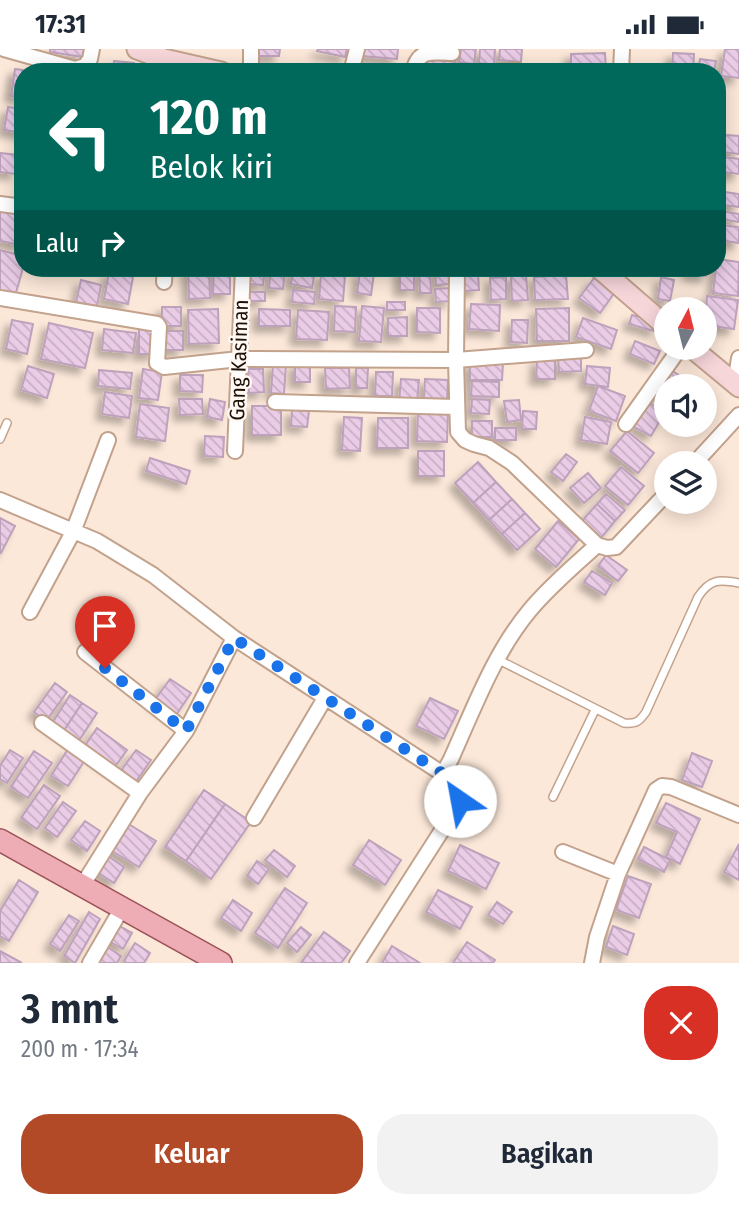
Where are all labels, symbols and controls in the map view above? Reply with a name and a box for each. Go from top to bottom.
text: 17:31 [35,9,86,40]
text: 120 m [150,88,268,147]
icon: left [35,91,126,182]
text: Belok kiri [150,148,273,186]
icon: right [93,224,131,262]
text: Lalu [35,228,79,259]
north arrow [654,297,718,361]
map controls [654,297,717,514]
street label: Gang Kasiman [224,299,254,421]
button: sound [654,374,717,437]
button: layers [654,451,717,514]
pin [75,596,135,668]
icon: arrive [86,607,124,645]
position arrow [423,764,497,838]
text: 3 mnt [21,984,118,1034]
button: close [644,986,718,1060]
text: 200 m · 17:34 [21,1035,139,1063]
button: Keluar [21,1114,363,1194]
button: Bagikan [377,1114,718,1194]

